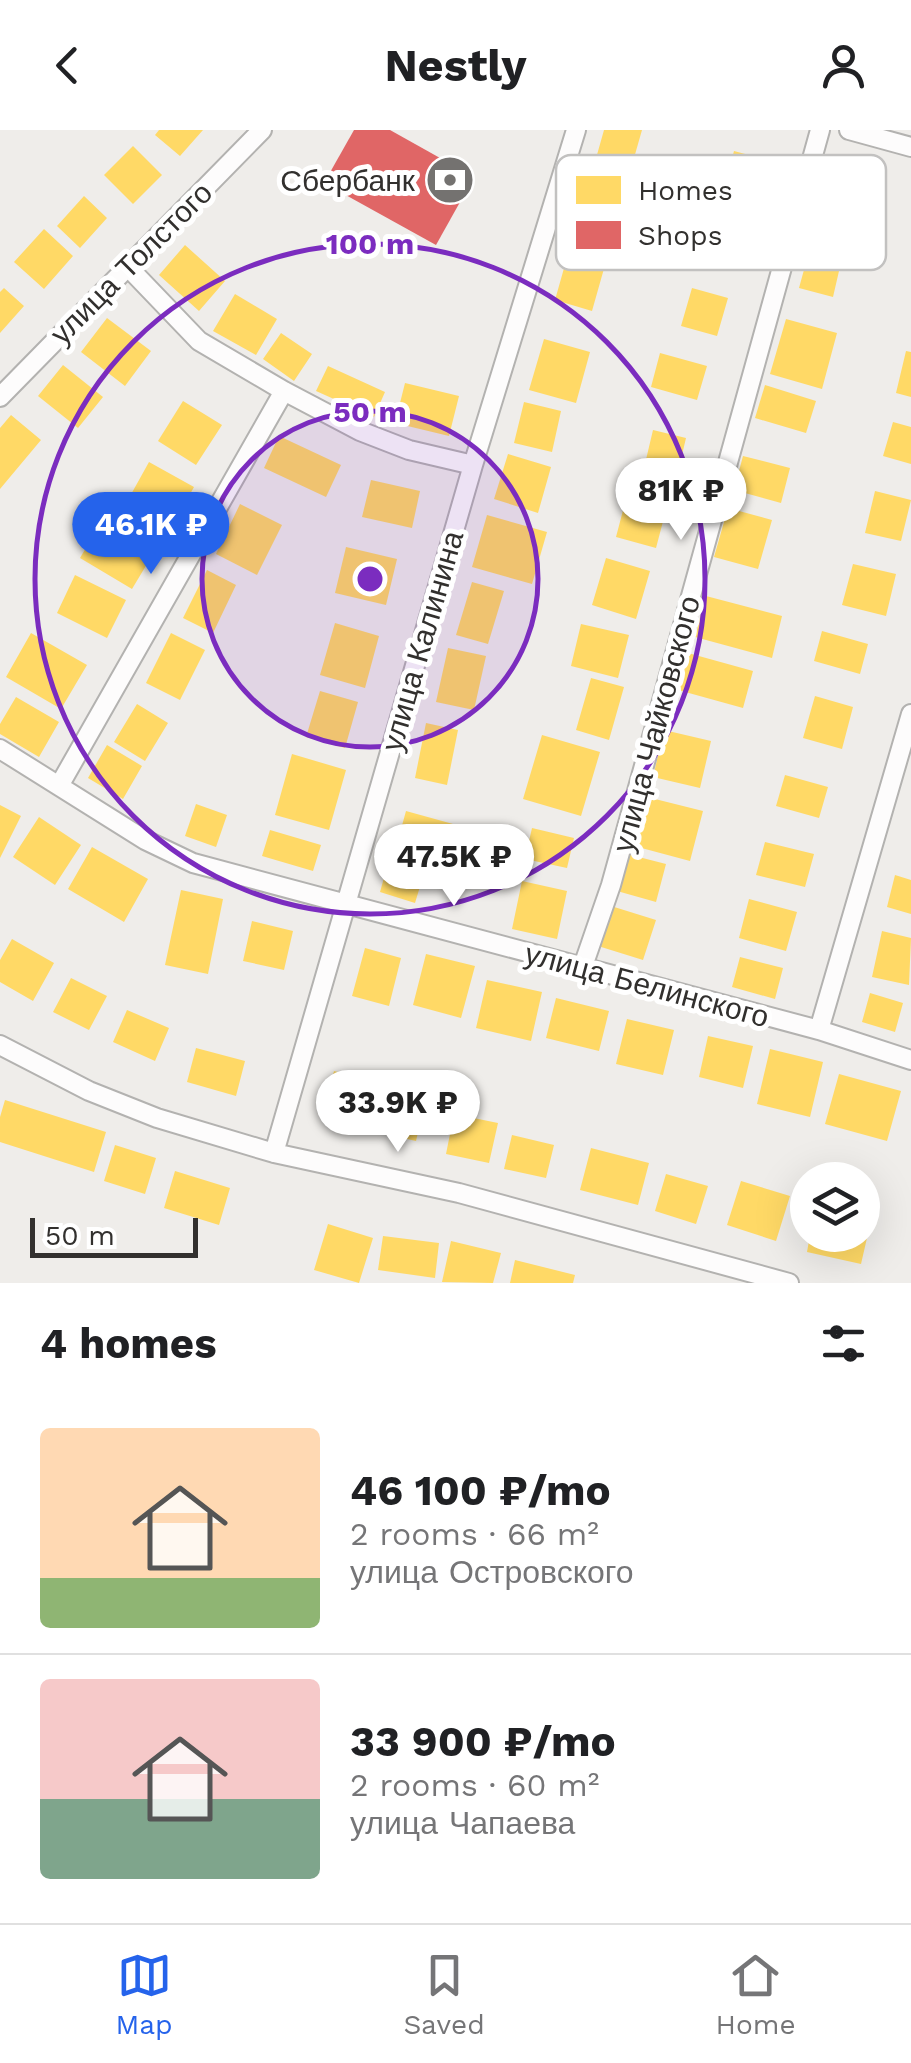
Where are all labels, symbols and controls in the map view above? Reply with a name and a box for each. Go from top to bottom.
icon: back [40,38,95,93]
icon: person [816,38,871,93]
text: Nestly [384,39,527,92]
bank icon: Сбербанк [424,154,476,206]
legend [556,155,886,270]
place label: Сбербанк [280,163,416,198]
text: Homes [638,174,733,207]
street label: улица Толстого [43,175,219,351]
text: Shops [638,219,722,252]
text: 100 m [326,226,414,261]
text: 50 m [333,394,407,429]
pin: 81K ₽ [611,458,751,543]
text: 81K ₽ [637,471,725,509]
pin: 46.1K ₽ [59,492,243,577]
text: 46.1K ₽ [94,505,208,543]
street label: улица Калинина [374,526,470,755]
centre of rings [352,561,388,597]
street label: улица Чайковского [605,592,707,856]
pin: 47.5K ₽ [362,824,546,909]
text: 47.5K ₽ [396,837,512,875]
street label: улица Белинского [521,936,773,1034]
pin: 33.9K ₽ [306,1070,490,1155]
text: 33.9K ₽ [338,1083,458,1121]
map controls [790,1162,880,1252]
button: layers [790,1162,880,1252]
scale bar [30,1213,198,1258]
text: 50 m [45,1219,115,1252]
icon: filters [816,1316,871,1371]
text: 4 homes [40,1319,217,1368]
text: 46 100 ₽/mo [350,1466,611,1515]
icon: home [120,1468,240,1588]
text: 2 rooms · 66 m² [350,1515,599,1553]
text: улица Островского [350,1553,634,1591]
text: 33 900 ₽/mo [350,1717,616,1766]
icon: home [120,1719,240,1839]
text: 2 rooms · 60 m² [350,1766,599,1804]
text: улица Чапаева [350,1804,575,1842]
tab: Map [115,1948,173,2041]
tab: Saved [403,1948,485,2041]
tab: Home [716,1948,796,2041]

